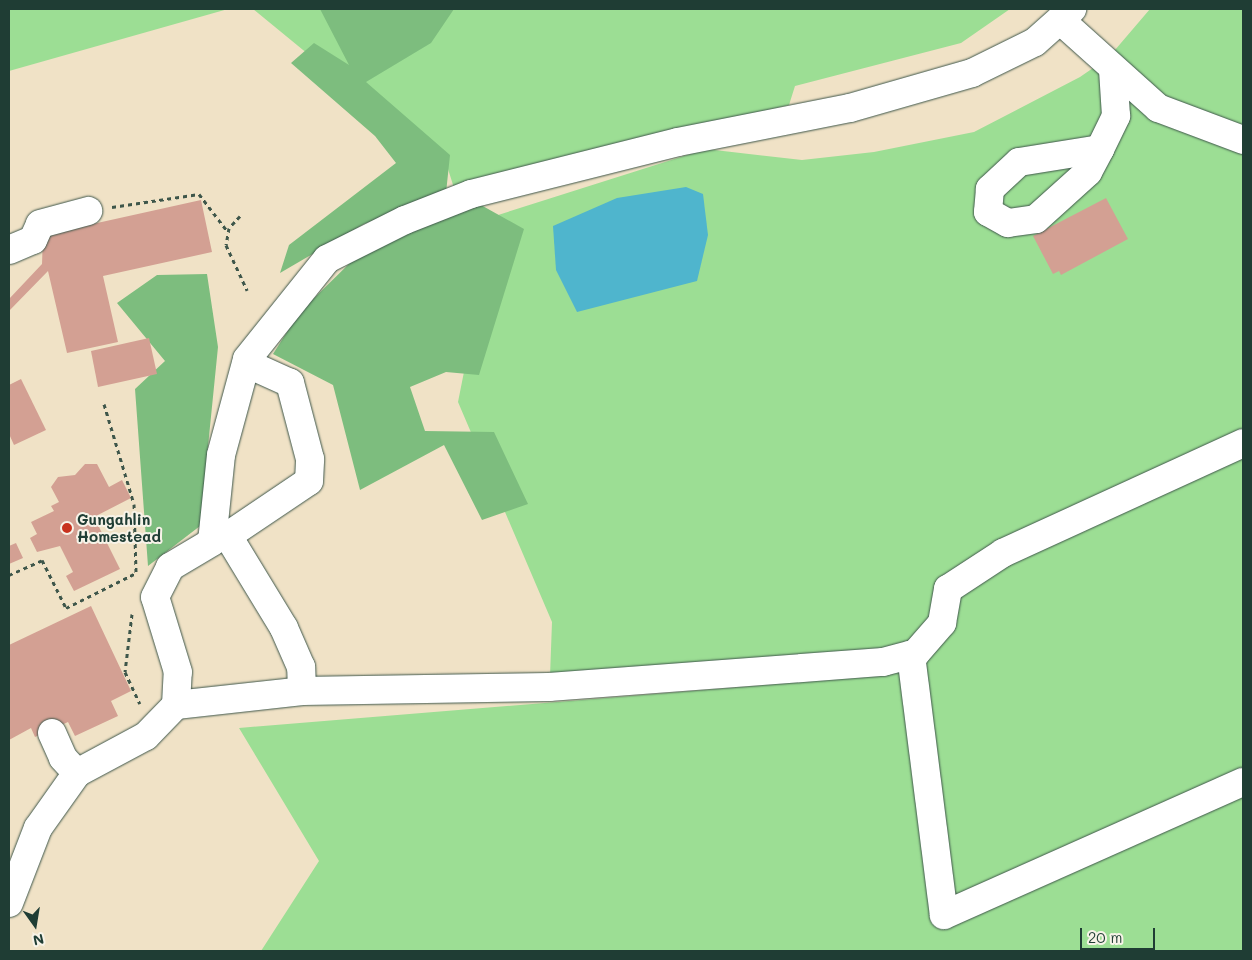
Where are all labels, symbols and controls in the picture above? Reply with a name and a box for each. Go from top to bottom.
place label: Gungahlin Homestead [77,510,161,545]
marker: Gungahlin Homestead [61,522,73,534]
north arrow [10,900,60,950]
scale bar [1082,918,1157,950]
text: 20 m [1088,927,1122,947]
text: N [31,930,46,951]

